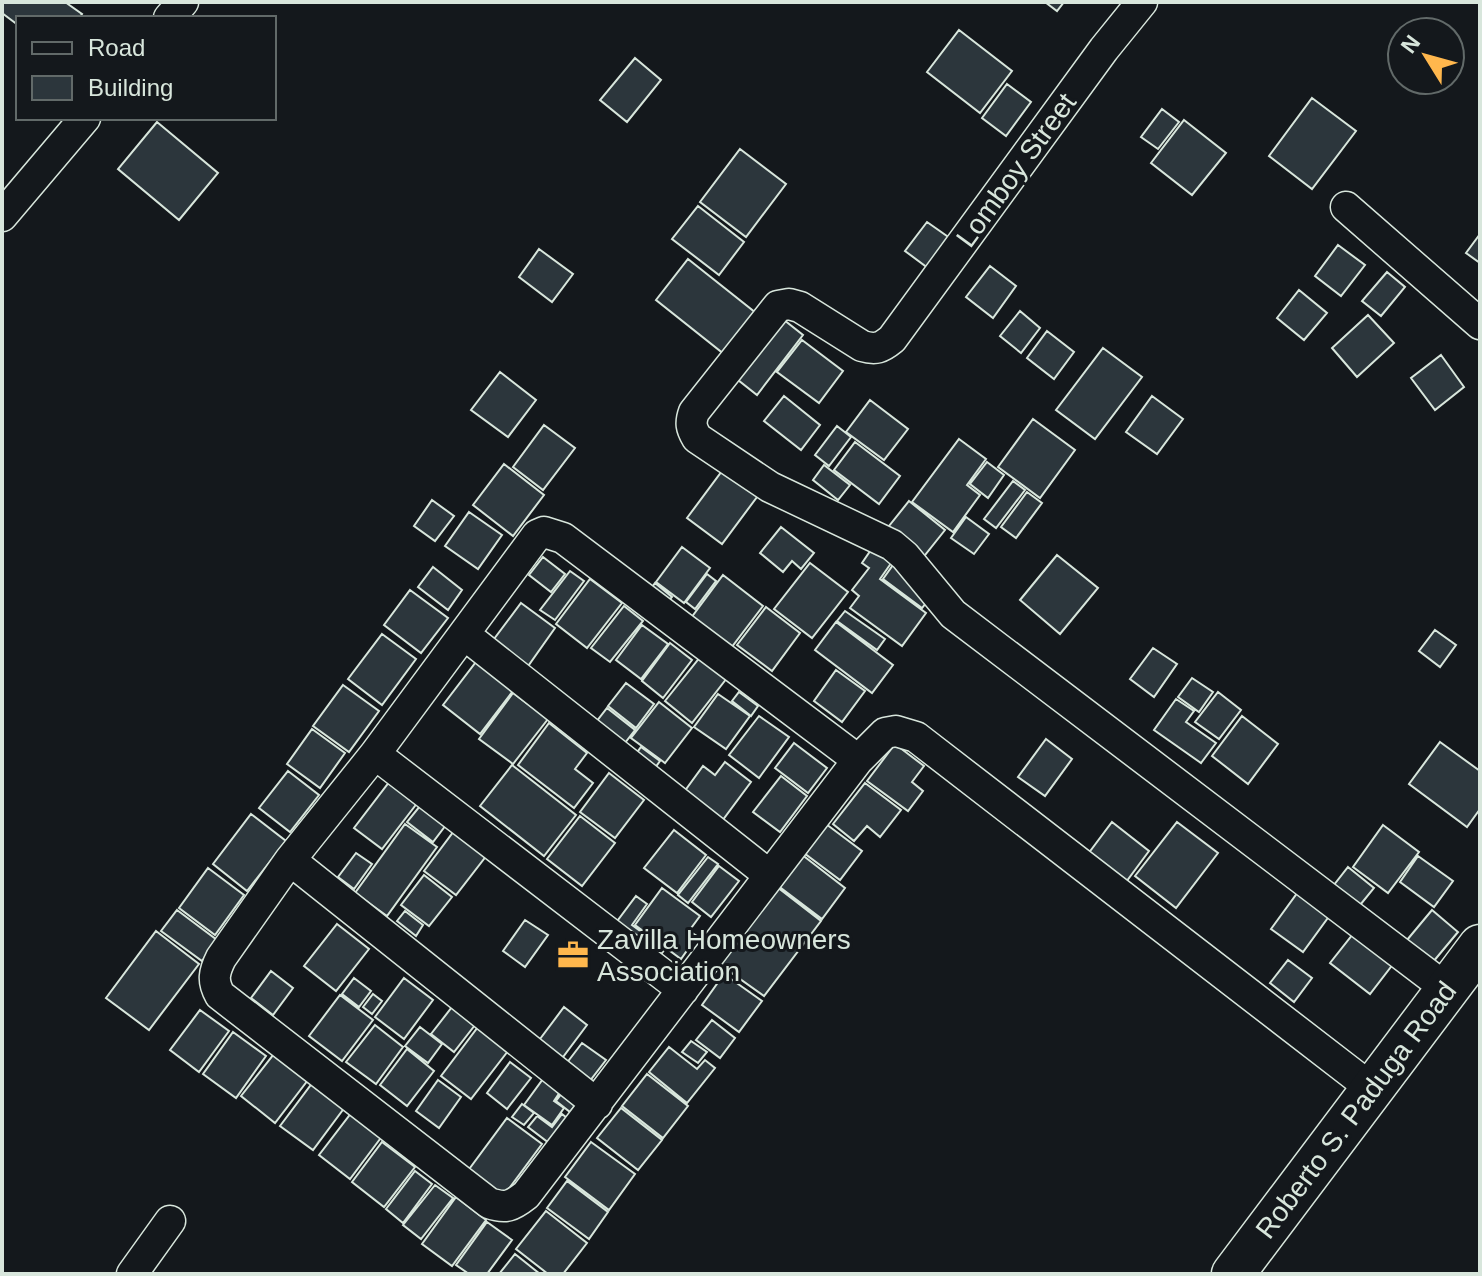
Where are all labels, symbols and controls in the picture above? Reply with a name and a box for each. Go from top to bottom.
legend [16,16,276,120]
north arrow [1386,16,1466,96]
text: N [1396,30,1425,58]
text: Road [88,34,145,61]
text: Building [88,74,173,101]
street label: Lomboy Street [950,87,1082,253]
place label: Zavilla Homeowners Association [597,924,851,987]
office icon: Zavilla Homeowners Association [556,938,590,972]
street label: Roberto S. Paduga Road [1249,976,1463,1244]

